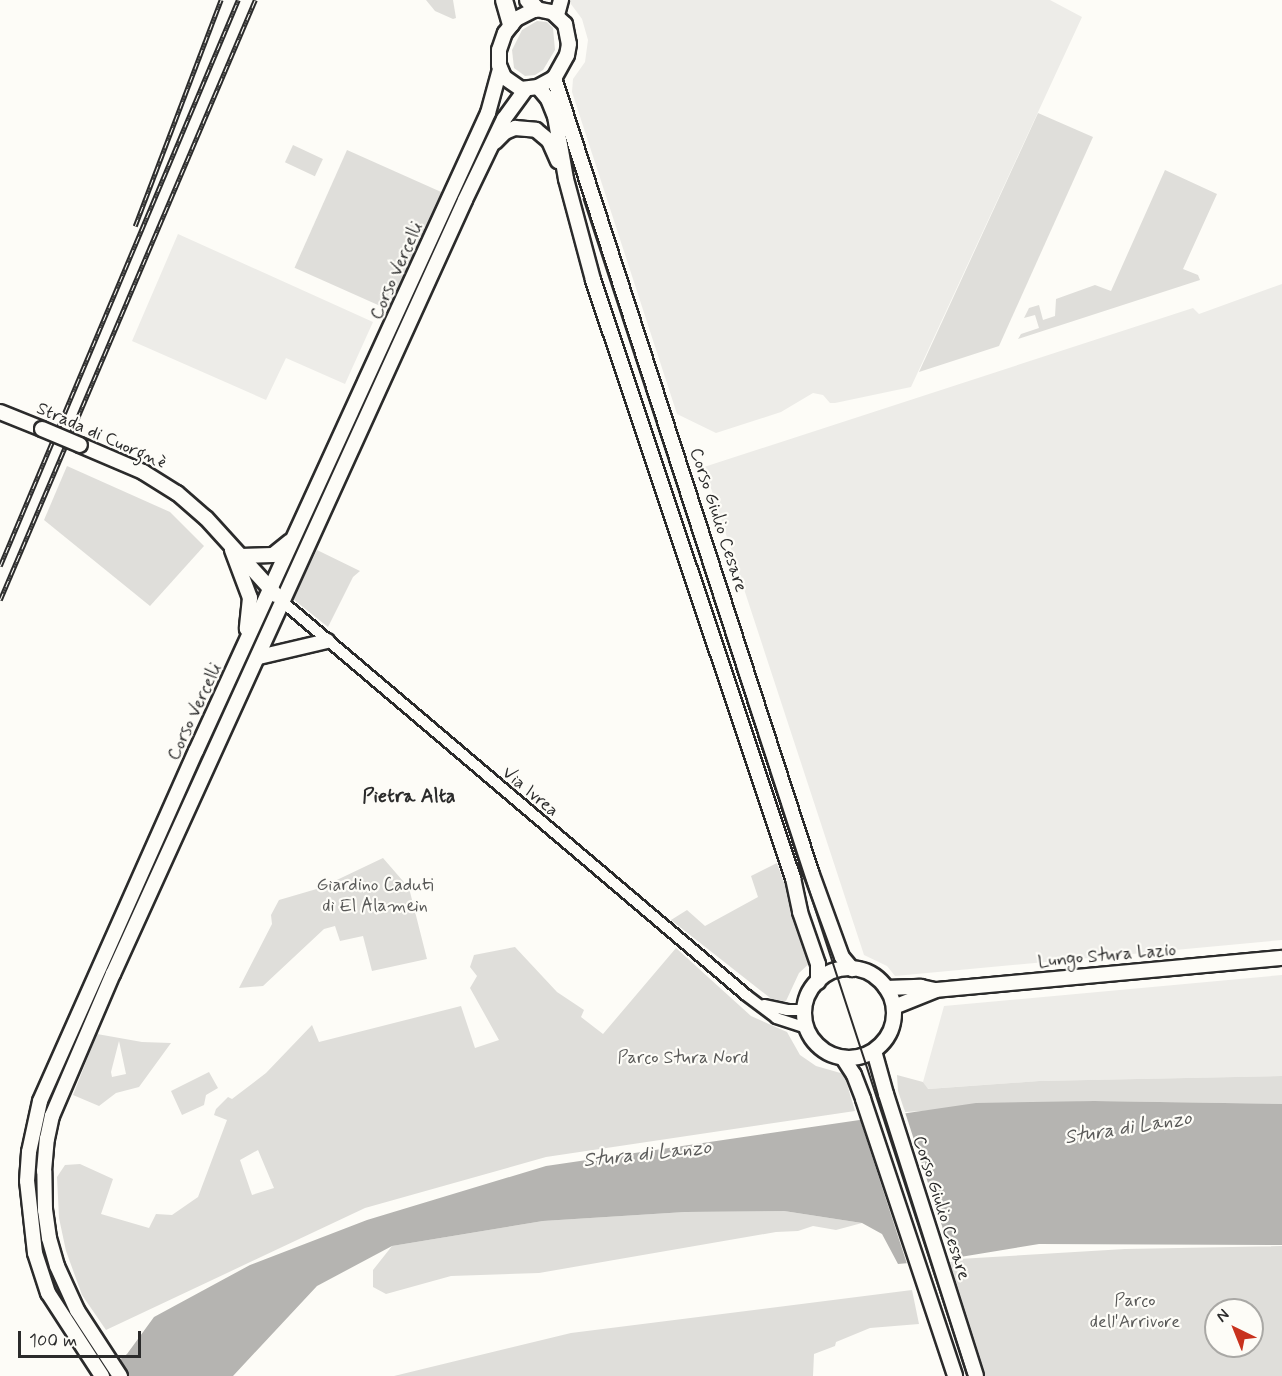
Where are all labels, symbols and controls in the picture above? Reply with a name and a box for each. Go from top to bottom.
street label: Corso Vercelli [366,219,428,323]
street label: Strada di Cuorgnè [35,399,167,473]
street label: Corso Giulio Cesare [685,447,751,593]
street label: Corso Vercelli [163,660,227,764]
street label: Via Ivrea [495,760,565,824]
district label: Pietra Alta [362,784,456,808]
park label: Giardino Caduti di El Alamein [317,875,433,918]
street label: Lungo Stura Lazio [1036,939,1178,973]
park label: Parco Stura Nord [617,1047,749,1069]
water label: Stura di Lanzo [1064,1106,1192,1150]
water label: Stura di Lanzo [583,1135,711,1173]
street label: Corso Giulio Cesare [908,1135,974,1281]
park label: Parco dell'Arrivore [1090,1291,1180,1334]
north arrow [1204,1298,1264,1358]
text: N [1212,1305,1234,1327]
scale bar [21,1319,144,1357]
text: 100 m [29,1329,77,1353]

